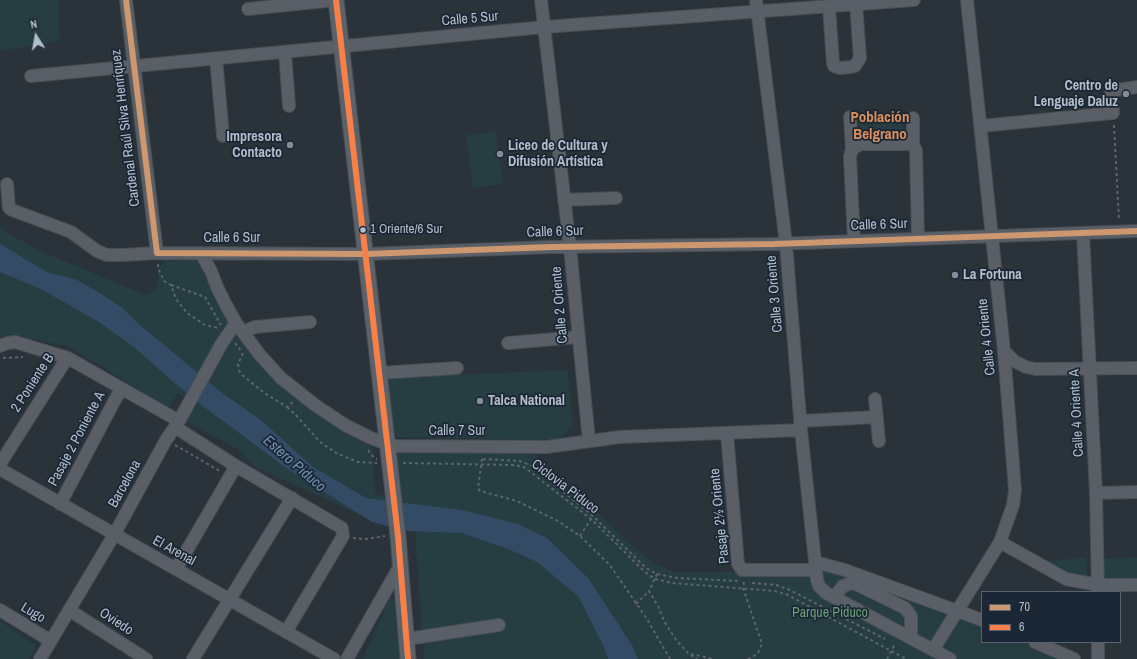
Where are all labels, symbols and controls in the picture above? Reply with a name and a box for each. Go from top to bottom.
street label: Calle 5 Sur [441,8,499,30]
north arrow [16,16,56,56]
text: N [29,17,38,32]
street label: Cardenal Raúl Silva Henríquez [108,48,144,208]
place label: Centro de Lenguaje Daluz [1034,78,1118,110]
marker: Centro de Lenguaje Daluz [1121,89,1131,99]
district label: Población Belgrano [851,109,909,144]
place label: Impresora Contacto [226,129,282,162]
place label: Liceo de Cultura y Difusión Artística [508,138,608,170]
marker: Impresora Contacto [285,140,295,150]
marker: Liceo de Cultura y Difusión Artística [495,149,505,159]
street label: Calle 6 Sur [850,216,908,234]
place label: 1 Oriente/6 Sur [370,222,443,238]
street label: Calle 6 Sur [526,223,584,241]
marker: 1 Oriente/6 Sur [358,225,368,235]
street label: Calle 6 Sur [204,230,260,246]
street label: Calle 3 Oriente [763,255,787,333]
street label: Calle 2 Oriente [548,266,572,344]
place label: La Fortuna [963,267,1022,283]
marker: La Fortuna [950,270,960,280]
street label: Calle 4 Oriente [975,298,999,376]
street label: 2 Poniente B [8,351,58,415]
street label: Calle 4 Oriente A [1066,369,1088,457]
street label: Pasaje 2 Poniente A [45,389,109,489]
place label: Talca National [488,393,565,409]
marker: Talca National [475,396,485,406]
street label: Calle 7 Sur [429,423,485,439]
water label: Estero Piduco [259,432,329,496]
street label: Ciclovia Piduco [528,456,602,518]
street label: Barcelona [105,457,145,511]
street label: Pasaje 2½ Oriente [707,468,733,564]
street label: El Arenal [150,532,198,570]
legend [981,591,1121,643]
street label: Lugo [18,599,48,627]
text: 70 [1019,599,1030,615]
street label: Oviedo [96,605,136,639]
park label: Parque Piduco [792,605,868,621]
text: 6 [1019,619,1024,635]

